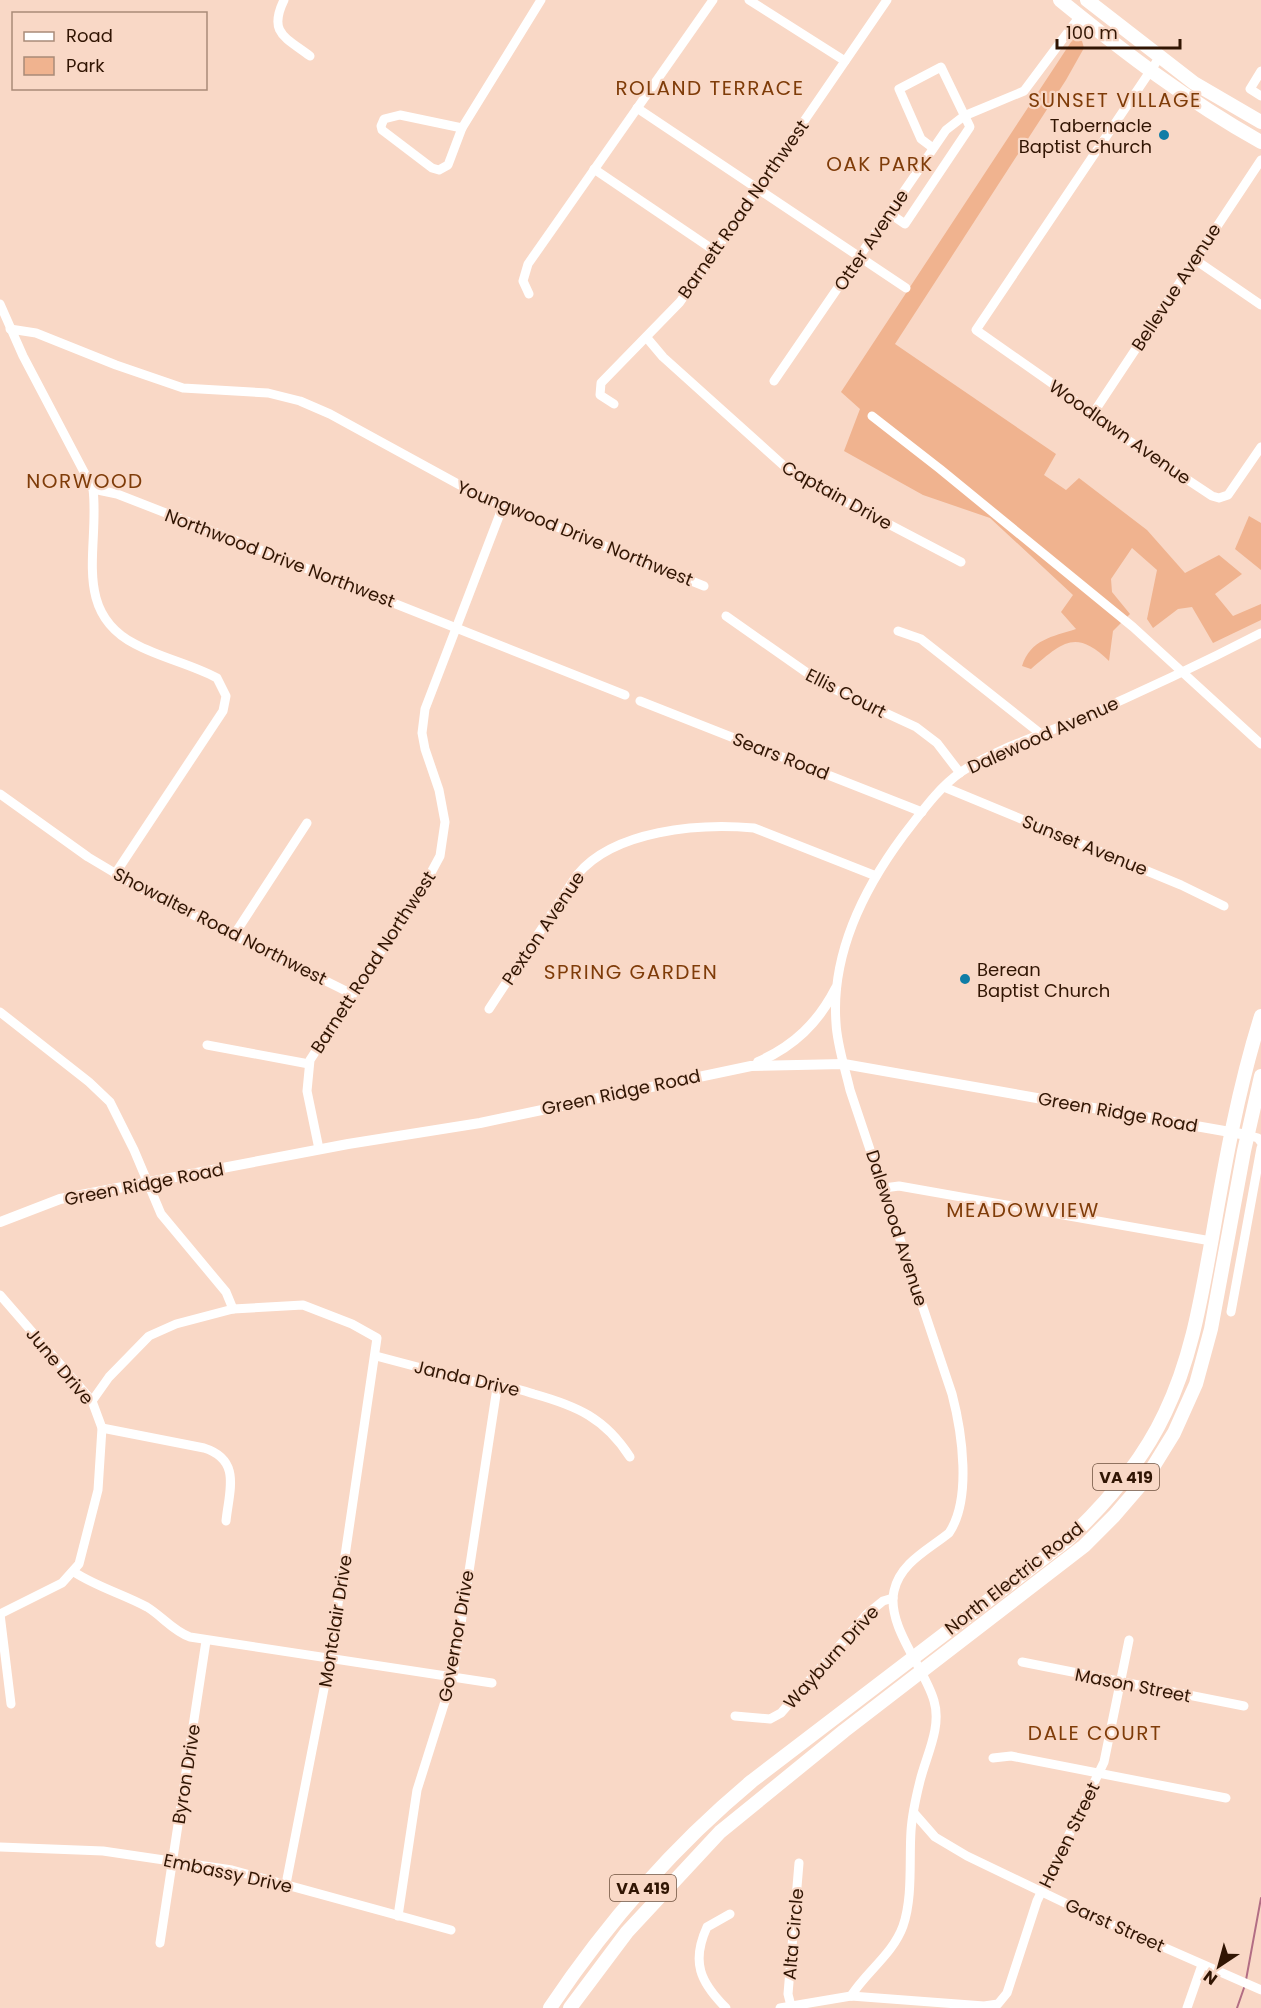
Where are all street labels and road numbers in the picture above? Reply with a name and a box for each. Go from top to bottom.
street label: Barnett Road Northwest [672,115,814,303]
street label: Otter Avenue [828,184,914,296]
street label: Bellevue Avenue [1125,218,1227,356]
street label: Woodlawn Avenue [1044,374,1196,490]
street label: Captain Drive [777,454,897,536]
street label: Youngwood Drive Northwest [453,474,697,592]
street label: Northwood Drive Northwest [161,503,399,613]
street label: Ellis Court [802,662,890,724]
street label: Dalewood Avenue [964,690,1122,780]
street label: Sears Road [729,726,833,786]
street label: Sunset Avenue [1019,808,1151,882]
street label: Showalter Road Northwest [109,861,331,991]
street label: Barnett Road Northwest [305,866,441,1058]
street label: Pexton Avenue [496,866,590,990]
street label: Green Ridge Road [539,1063,703,1121]
street label: Green Ridge Road [1036,1086,1200,1138]
street label: Dalewood Avenue [860,1147,934,1309]
street label: Green Ridge Road [62,1156,226,1212]
street label: June Drive [20,1322,100,1410]
street label: Janda Drive [412,1354,522,1402]
road number: VA 419 [1093,1464,1159,1490]
street label: North Electric Road [939,1516,1089,1640]
street label: Montclair Drive [312,1553,358,1689]
street label: Governor Drive [432,1568,480,1704]
street label: Wayburn Drive [778,1600,884,1714]
street label: Mason Street [1073,1662,1193,1708]
street label: Byron Drive [166,1722,206,1826]
street label: Haven Street [1033,1778,1105,1892]
street label: Embassy Drive [161,1847,295,1899]
road number: VA 419 [610,1875,676,1901]
street label: Alta Circle [777,1887,809,1981]
street label: Garst Street [1061,1892,1169,1958]

